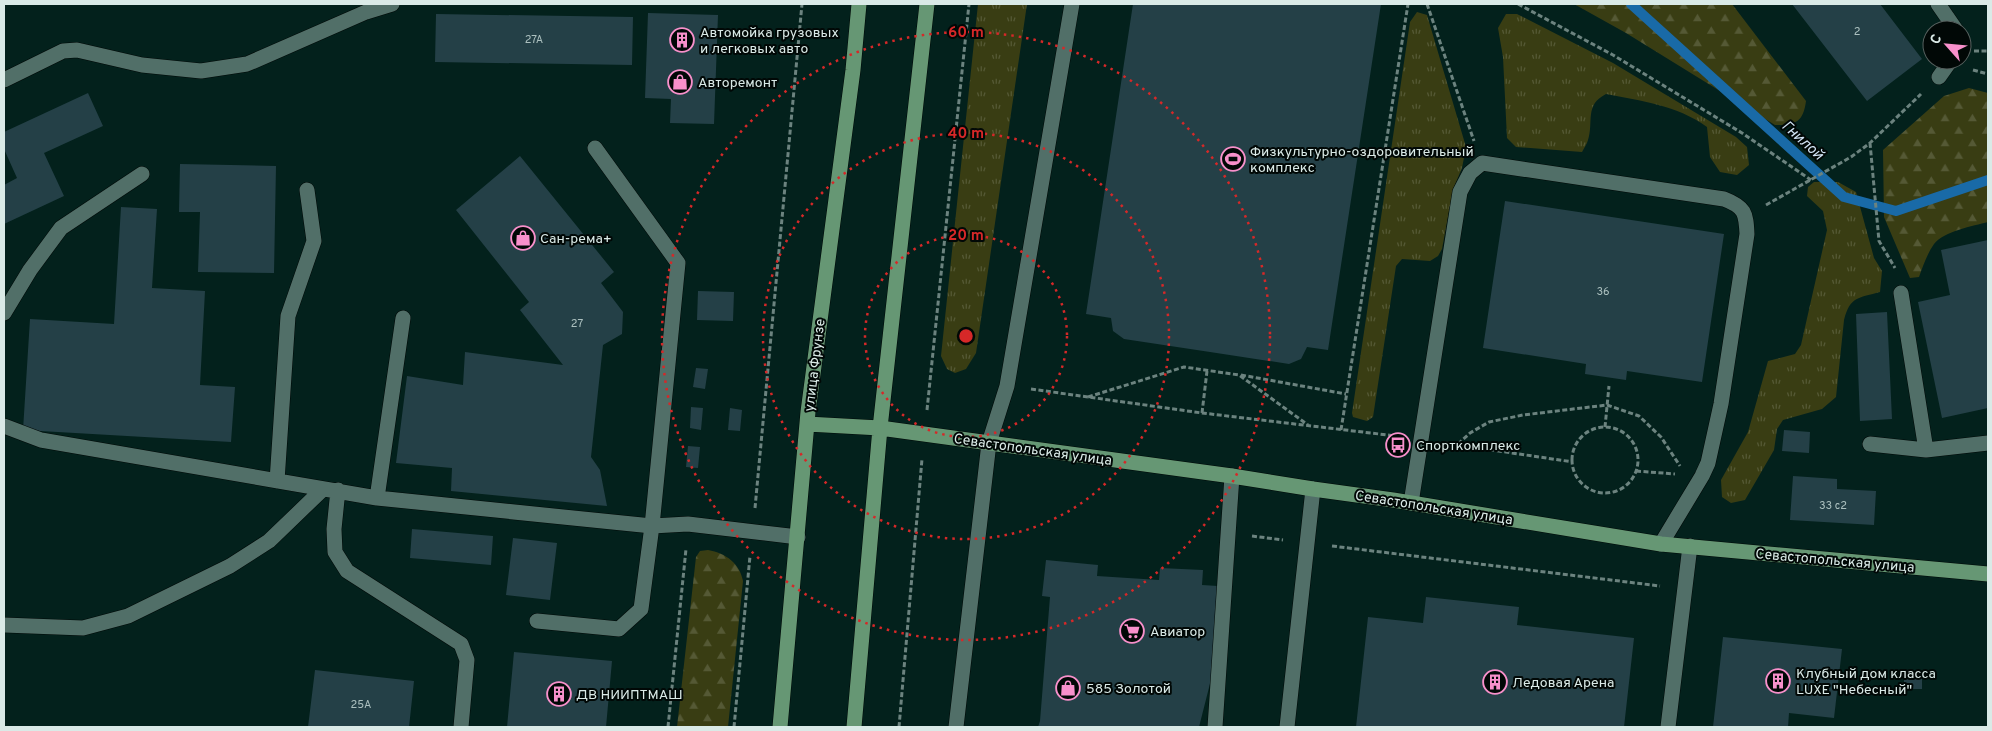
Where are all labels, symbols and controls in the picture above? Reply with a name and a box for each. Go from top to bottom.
north arrow [1922,20,1972,70]
text: 60 m [948,24,984,43]
place label: Автомойка грузовых и легковых авто [700,25,839,58]
house number: 2 [1854,25,1860,39]
building icon: Автомойка грузовых и легковых авто [669,27,695,53]
text: С [1927,32,1946,48]
house number: 27А [525,33,543,47]
shop icon: Авторемонт [667,69,693,95]
place label: Авторемонт [698,75,777,92]
water label: Гнилой [1777,117,1828,166]
text: 40 m [948,125,984,144]
place label: Физкультурно-оздоровительный комплекс [1250,144,1474,177]
sports icon: Физкультурно-оздоровительный комплекс [1220,146,1246,172]
shop icon: Сан-рема+ [510,225,536,251]
text: 20 m [948,227,984,246]
place label: Сан-рема+ [540,231,612,248]
house number: 36 [1596,285,1610,299]
house number: 27 [571,317,583,331]
street label: улица Фрунзе [801,318,830,413]
centre of rings [957,327,975,345]
street label: Севастопольская улица [953,431,1113,470]
bus stop icon: Спорткомплекс [1385,432,1411,458]
place label: Спорткомплекс [1416,438,1520,455]
street label: Севастопольская улица [1354,488,1514,529]
house number: 33 с2 [1819,499,1847,513]
street label: Севастопольская улица [1755,546,1915,577]
supermarket icon: Авиатор [1119,618,1145,644]
place label: Авиатор [1150,624,1205,641]
place label: Клубный дом класса LUXE "Небесный" [1796,666,1936,699]
building icon: Клубный дом класса LUXE "Небесный" [1765,668,1791,694]
building icon: Ледовая Арена [1482,669,1508,695]
shop icon: 585 Золотой [1055,675,1081,701]
place label: Ледовая Арена [1512,675,1614,692]
building icon: ДВ НИИПТМАШ [546,681,572,707]
place label: 585 Золотой [1086,681,1171,698]
place label: ДВ НИИПТМАШ [576,687,683,704]
house number: 25А [351,698,371,712]

